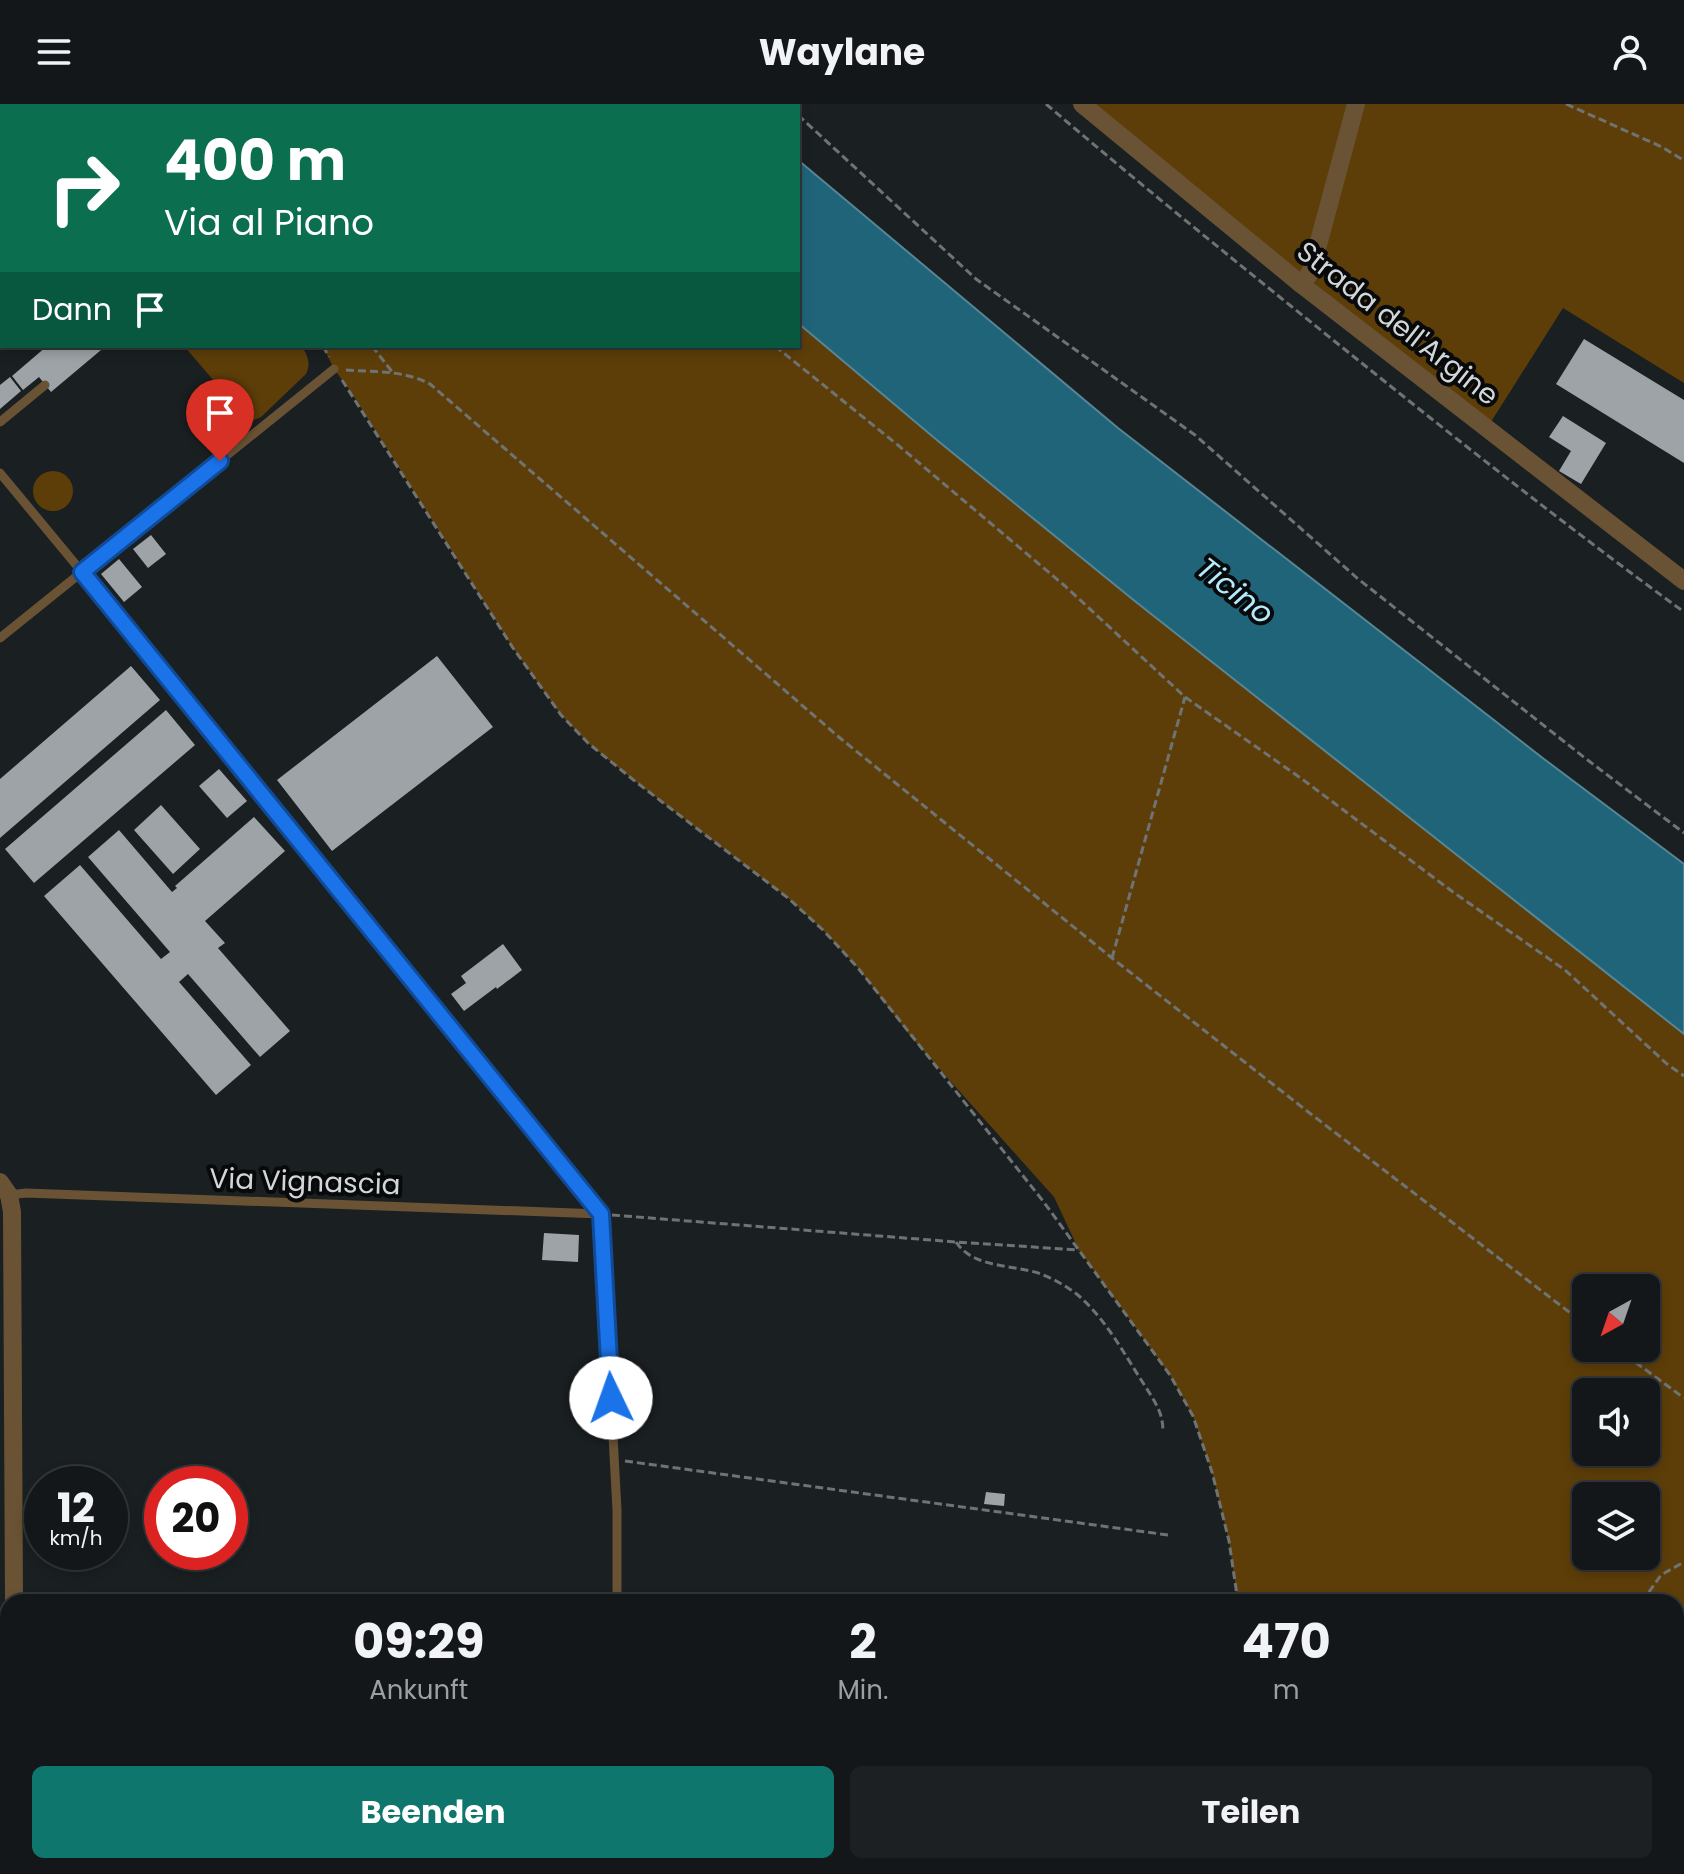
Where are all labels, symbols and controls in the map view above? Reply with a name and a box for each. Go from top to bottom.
text: Waylane [759,27,925,78]
icon: menu [32,30,76,74]
icon: person [1608,30,1652,74]
text: 400 m [164,121,346,200]
icon: right [32,136,136,240]
text: Via al Piano [164,197,374,248]
street label: Strada dell'Argine [1289,232,1507,415]
text: Dann [32,288,112,331]
icon: arrive [128,288,172,332]
pin [186,379,254,461]
icon: arrive [198,391,242,435]
water label: Ticino [1188,547,1283,635]
street label: Via Vignascia [209,1159,401,1204]
north arrow [1572,1274,1660,1362]
map controls [1572,1274,1660,1570]
position arrow [569,1356,653,1440]
button: sound [1572,1378,1660,1466]
speed limit sign: 20 [144,1466,248,1570]
text: 12 [57,1480,95,1536]
button: layers [1572,1482,1660,1570]
text: km/h [49,1524,103,1552]
text: 09:29 [353,1608,484,1675]
text: 2 [849,1608,877,1675]
text: 470 [1241,1608,1331,1675]
text: Ankunft [369,1672,468,1708]
text: Min. [837,1672,888,1708]
text: m [1273,1672,1300,1708]
button: Beenden [32,1766,834,1858]
button: Teilen [850,1766,1652,1858]

